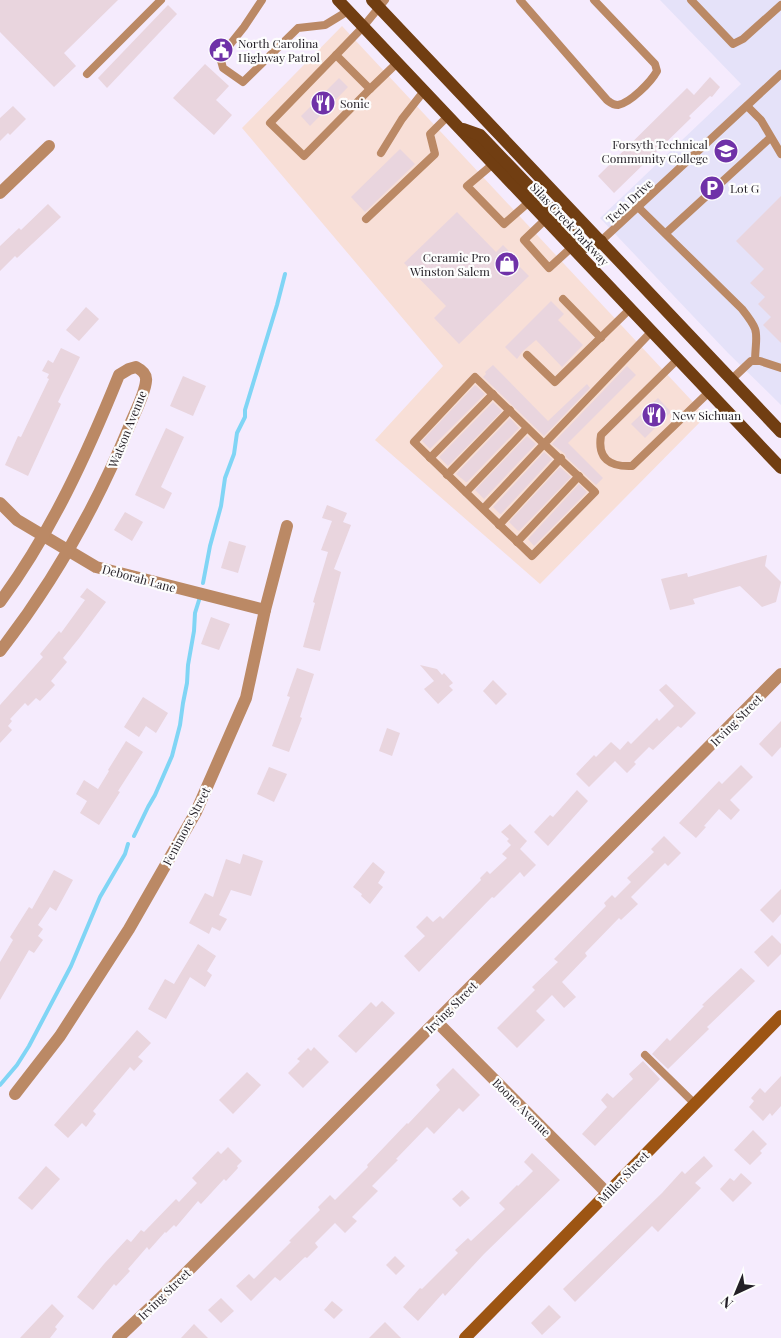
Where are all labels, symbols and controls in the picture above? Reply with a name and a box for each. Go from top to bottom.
place label: North Carolina Highway Patrol [238,35,320,65]
public building icon: North Carolina Highway Patrol [208,37,234,63]
restaurant icon: Sonic [310,90,336,116]
place label: Sonic [340,95,370,111]
place label: Forsyth Technical Community College [601,136,709,166]
school or university icon: Forsyth Technical Community College [713,138,739,164]
street label: Tech Drive [602,175,656,227]
parking icon: Lot G [699,175,725,201]
street label: Silas Creek Parkway [527,179,613,269]
place label: Lot G [730,180,760,196]
place label: Ceramic Pro Winston Salem [409,249,490,279]
shop icon: Ceramic Pro Winston Salem [494,251,520,277]
street label: Watson Avenue [104,388,150,471]
restaurant icon: New Sichuan [641,402,667,428]
place label: New Sichuan [672,407,741,423]
street label: Deborah Lane [100,560,178,596]
street label: Irving Street [707,690,766,749]
street label: Fenimore Street [159,783,214,868]
street label: Irving Street [422,977,481,1036]
street label: Boone Avenue [489,1074,555,1140]
street label: Miller Street [594,1147,653,1207]
street label: Irving Street [134,1264,194,1323]
north arrow [711,1268,761,1318]
text: N [716,1292,737,1313]

